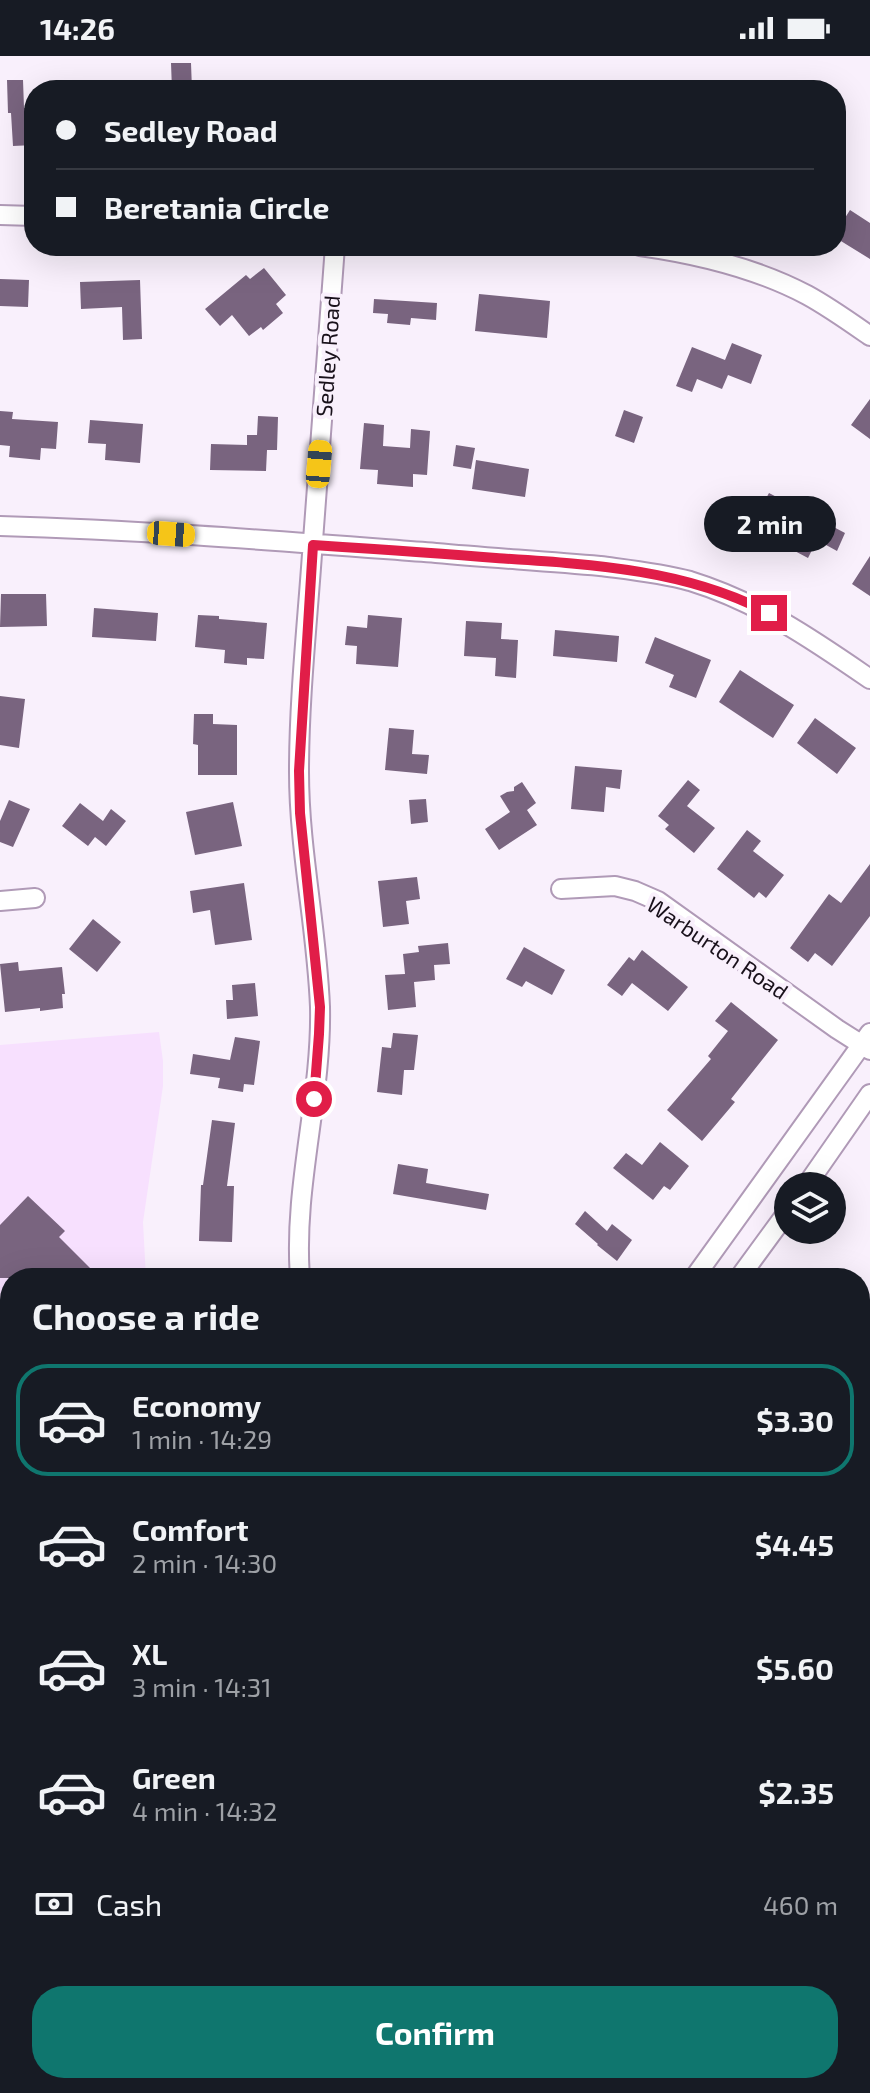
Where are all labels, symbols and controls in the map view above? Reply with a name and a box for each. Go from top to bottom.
text: 14:26 [40,10,115,46]
text: Sedley Road [104,112,278,148]
text: Beretania Circle [104,189,329,225]
street label: Sedley Road [310,294,344,418]
car [305,439,333,489]
callout: 2 min [703,497,835,553]
text: 2 min [737,508,803,539]
car [146,520,196,548]
route end [751,595,787,631]
street label: Warburton Road [642,890,794,1004]
route start [296,1081,332,1117]
map controls [774,1172,846,1244]
button: layers [774,1172,846,1244]
text: Choose a ride [32,1294,260,1337]
icon: car [36,1384,108,1456]
text: Economy [132,1387,261,1423]
text: $3.30 [756,1402,834,1438]
text: 1 min · 14:29 [132,1423,272,1454]
icon: car [36,1508,108,1580]
text: Comfort [132,1511,249,1547]
text: $4.45 [755,1526,834,1562]
text: 2 min · 14:30 [132,1547,277,1578]
icon: car [36,1632,108,1704]
text: XL [132,1635,167,1671]
text: $5.60 [756,1650,834,1686]
text: 3 min · 14:31 [132,1671,272,1702]
icon: car [36,1756,108,1828]
text: Green [132,1759,216,1795]
text: $2.35 [758,1774,834,1810]
text: 4 min · 14:32 [132,1795,277,1826]
icon: cash [32,1882,76,1926]
text: Cash [96,1886,162,1922]
text: 460 m [763,1889,838,1920]
button: Confirm [32,1986,838,2078]

